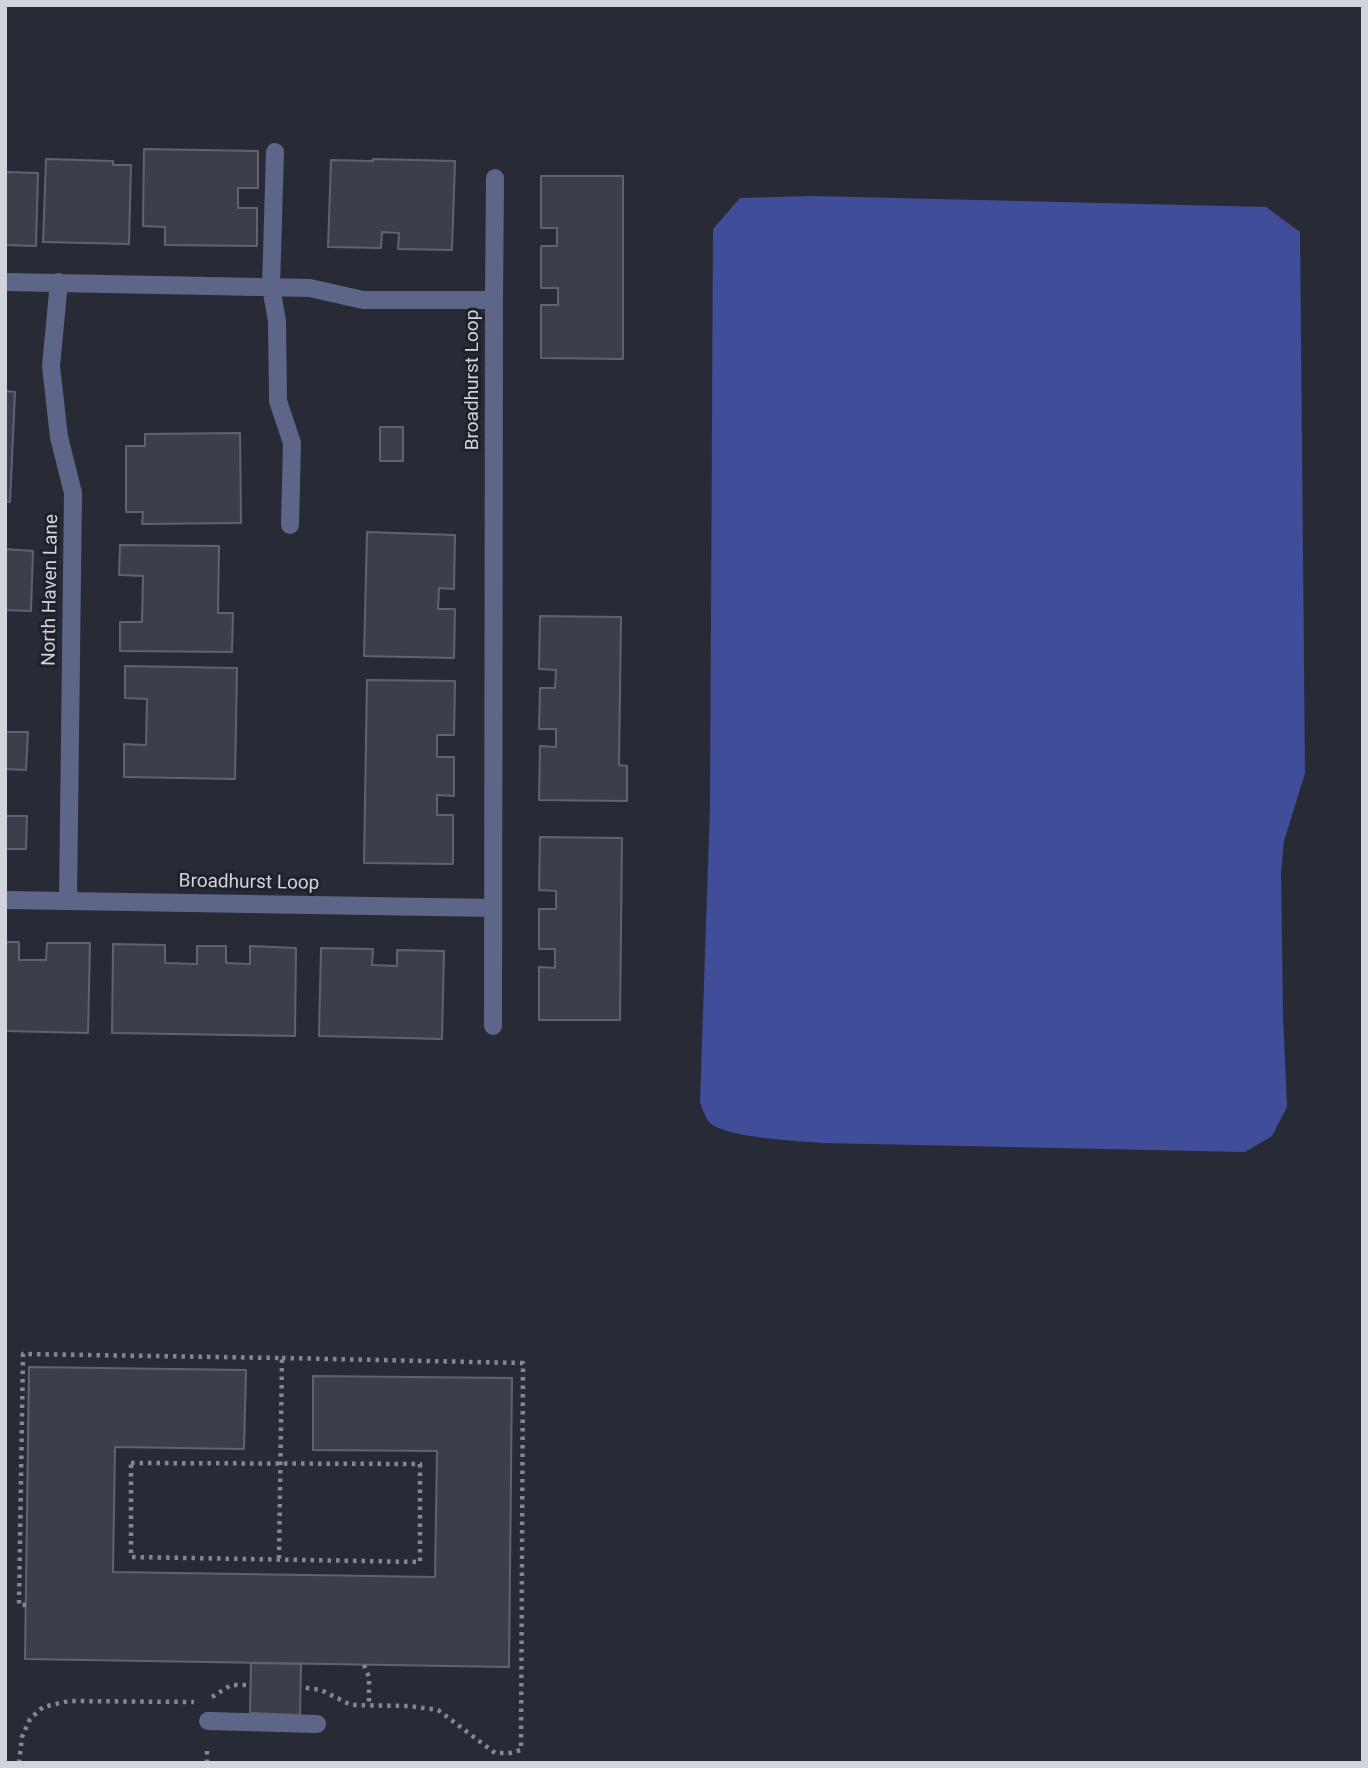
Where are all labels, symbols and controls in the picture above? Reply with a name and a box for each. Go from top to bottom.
street label: Broadhurst Loop [462,310,484,450]
street label: North Haven Lane [38,514,64,666]
street label: Broadhurst Loop [178,870,320,896]

